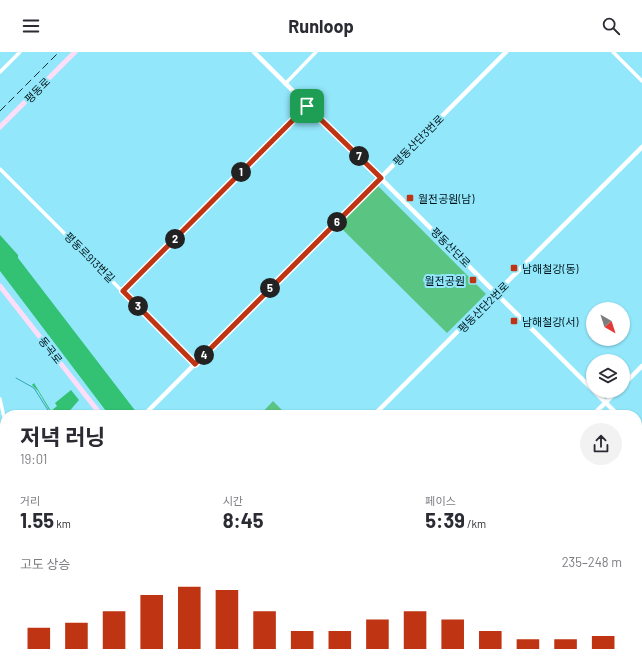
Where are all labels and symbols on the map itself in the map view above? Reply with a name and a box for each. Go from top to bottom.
street label: 평동로 [22,75,52,105]
pin [290,89,324,123]
street label: 평동산단3번로 [390,112,446,168]
pin: 7 [349,146,369,166]
pin: 1 [231,162,251,182]
place label: 월전공원(남) [418,192,474,205]
marker: 월전공원(남) [405,193,415,203]
pin: 6 [327,212,347,232]
street label: 평동산단로 [429,225,473,269]
street label: 평동로913번길 [62,229,118,285]
pin: 2 [165,229,185,249]
place label: 남해철강(동) [522,262,578,275]
marker: 남해철강(동) [509,263,519,273]
place label: 월전공원 [425,274,465,287]
marker: 월전공원 [468,275,478,285]
pin: 5 [260,278,280,298]
street label: 평동산단2번로 [455,279,511,335]
pin: 3 [128,296,148,316]
north arrow [586,302,630,346]
place label: 남해철강(서) [522,315,578,328]
marker: 남해철강(서) [509,316,519,326]
street label: 동곡로 [37,334,65,366]
pin: 4 [194,345,214,365]

